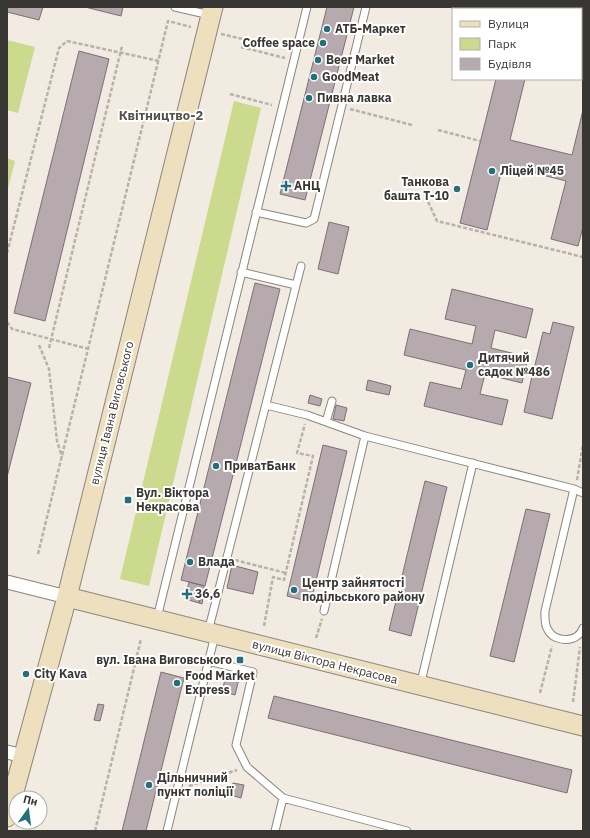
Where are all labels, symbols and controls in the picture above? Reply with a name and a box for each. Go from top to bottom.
legend [452,8,582,80]
text: Вулиця [488,16,529,31]
place label: АТБ-Маркет [335,21,406,36]
marker: АТБ-Маркет [322,24,332,34]
place label: Coffee space [242,35,315,50]
text: Парк [488,36,517,51]
marker: Coffee space [318,38,328,48]
place label: Beer Market [326,52,395,67]
marker: Beer Market [313,55,323,65]
text: Будівля [488,56,531,71]
place label: GoodMeat [322,69,380,84]
marker: GoodMeat [309,72,319,82]
place label: Пивна лавка [317,90,392,105]
marker: Пивна лавка [304,93,314,103]
district label: Квітництво-2 [119,107,203,124]
place label: Ліцей №45 [500,163,564,178]
marker: Ліцей №45 [487,166,497,176]
place label: Танкова башта Т-10 [384,174,449,203]
place label: АНЦ [294,178,320,193]
marker: АНЦ [281,181,291,191]
marker: Танкова башта Т-10 [452,184,462,194]
street label: вулиця Івана Виговського [86,339,137,486]
place label: Дитячий садок №486 [478,350,550,379]
marker: Дитячий садок №486 [465,360,475,370]
place label: ПриватБанк [224,458,296,473]
marker: ПриватБанк [211,461,221,471]
place label: Вул. Віктора Некрасова [136,485,209,514]
marker: Вул. Віктора Некрасова [123,495,133,505]
place label: Влада [198,554,235,569]
marker: Влада [185,557,195,567]
place label: Центр зайнятості подільського району [302,575,425,604]
marker: Центр зайнятості подільського району [289,585,299,595]
place label: 36,6 [195,586,220,601]
marker: 36,6 [182,589,192,599]
street label: вулиця Віктора Некрасова [251,636,400,687]
place label: вул. Івана Виговського [96,652,232,667]
marker: вул. Івана Виговського [235,655,245,665]
place label: City Kava [34,666,87,681]
place label: Food Market Express [185,668,255,697]
marker: City Kava [21,669,31,679]
marker: Food Market Express [172,678,182,688]
place label: Дільничний пункт поліції [157,770,234,799]
marker: Дільничний пункт поліції [144,780,154,790]
north arrow [8,790,48,830]
text: Пн [22,792,39,809]

